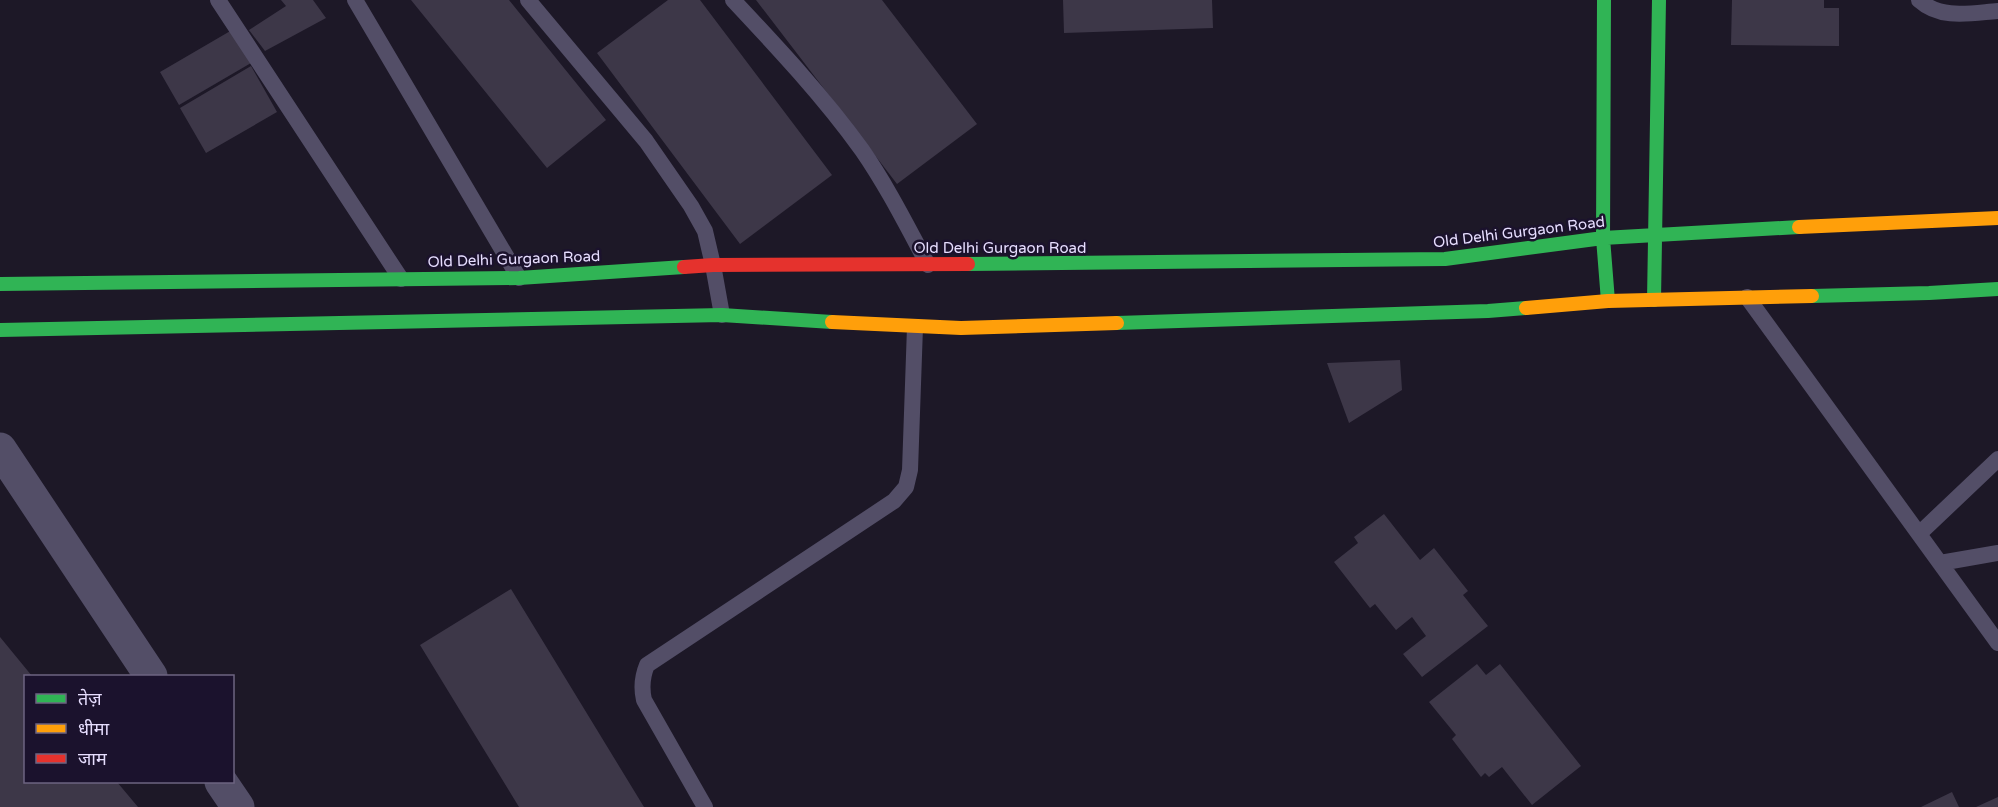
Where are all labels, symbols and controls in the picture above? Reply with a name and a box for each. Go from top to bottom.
street label: Old Delhi Gurgaon Road [1432,213,1606,251]
street label: Old Delhi Gurgaon Road [914,239,1086,257]
street label: Old Delhi Gurgaon Road [427,247,601,271]
legend [24,675,234,783]
text: तेज़ [78,688,102,710]
text: धीमा [78,718,109,740]
text: जाम [78,748,108,770]

